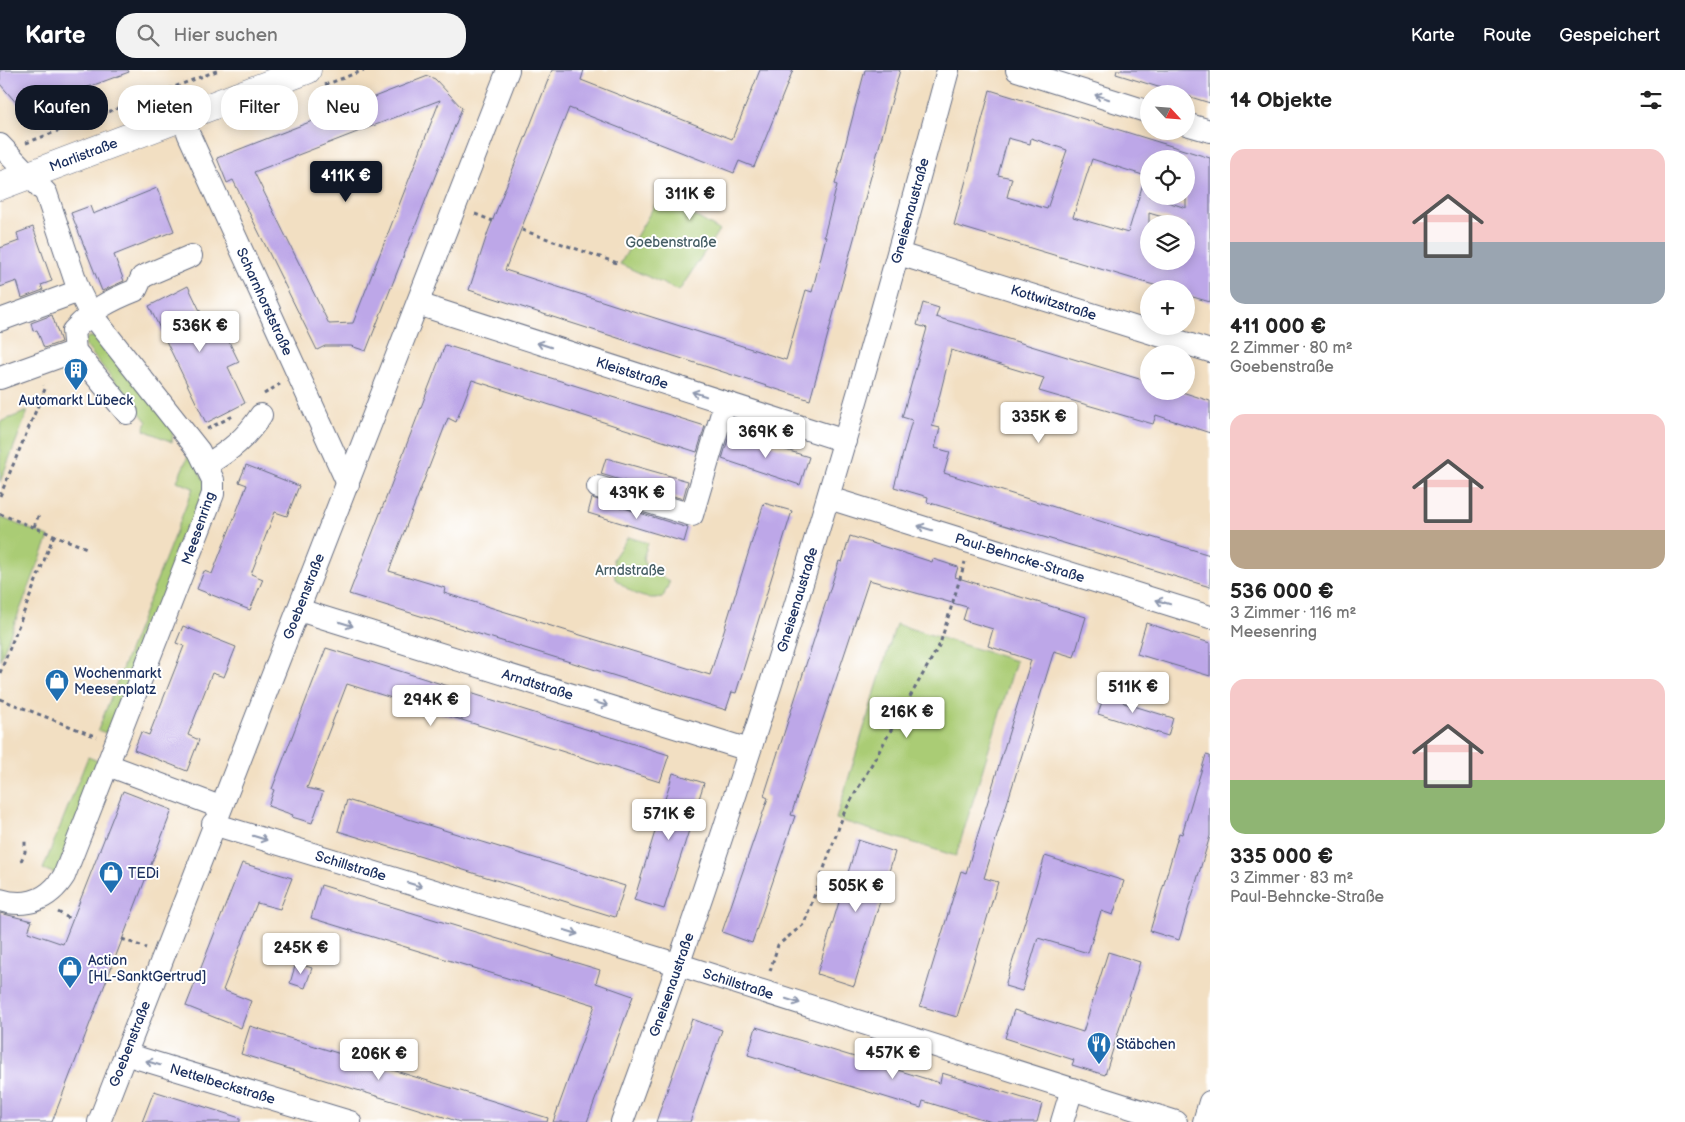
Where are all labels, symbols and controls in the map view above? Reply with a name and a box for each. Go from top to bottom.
search box [116,13,466,58]
text: Karte [25,21,86,50]
icon: search [134,21,162,49]
text: Hier suchen [174,24,278,47]
text: Karte [1411,25,1455,46]
text: Route [1483,25,1531,46]
text: Gespeichert [1559,25,1660,46]
chip: Kaufen [15,85,108,130]
chip: Mieten [118,85,211,130]
chip: Filter [221,85,298,130]
chip: Neu [308,85,378,130]
north arrow [1140,85,1195,140]
map controls [1140,85,1195,400]
icon: filters [1637,86,1665,114]
text: 14 Objekte [1230,88,1332,113]
one-way arrow [1095,92,1111,101]
street label: Marlistraße [47,134,120,176]
button: locate [1140,150,1195,205]
street label: Gneisenaustraße [888,156,933,266]
pin: 411K € [305,160,387,203]
text: 411K € [321,167,371,186]
pin: 311K € [649,178,731,221]
icon: home [1403,181,1493,271]
text: 311K € [665,185,715,204]
button: layers [1140,215,1195,270]
park label: Goebenstraße [626,234,716,251]
street label: Scharnhorststraße [233,245,296,358]
button: + [1140,280,1195,335]
street label: Kottwitzstraße [1008,281,1099,324]
pin: 536K € [159,310,241,353]
text: 411 000 € [1230,314,1326,339]
text: 536K € [172,317,228,336]
one-way arrow [536,339,552,349]
text: 2 Zimmer · 80 m² [1230,339,1353,358]
button: − [1140,345,1195,400]
street label: Kleiststraße [594,354,670,393]
building icon: Automarkt Lübeck [63,357,89,391]
text: Goebenstraße [1230,358,1334,377]
one-way arrow [692,389,707,398]
place label: Automarkt Lübeck [19,392,133,409]
pin: 335K € [998,402,1080,444]
text: 335K € [1011,408,1067,427]
pin: 369K € [725,416,807,459]
text: 369K € [738,423,794,442]
icon: home [1403,446,1493,536]
pin: 439K € [596,478,678,520]
text: 439K € [609,484,665,503]
street label: Meesenring [178,489,219,567]
one-way arrow [917,522,933,532]
street label: Paul-Behncke-Straße [953,530,1087,586]
street label: Gneisenaustraße [773,545,822,654]
street label: Goebenstraße [279,551,328,642]
park label: Arndstraße [595,562,665,579]
text: 536 000 € [1230,579,1334,604]
one-way arrow [1156,597,1172,607]
text: 3 Zimmer · 116 m² [1230,604,1357,623]
one-way arrow [337,620,353,630]
text: Meesenring [1230,623,1317,642]
place label: Wochenmarkt Meesenplatz [74,665,162,698]
street label: Arndtstraße [500,666,575,704]
shop icon: Wochenmarkt Meesenplatz [44,668,70,702]
pin: 511K € [1092,672,1174,714]
text: 511K € [1108,678,1158,697]
pin: 294K € [390,684,472,727]
text: 294K € [403,691,459,710]
pin: 216K € [866,696,948,739]
one-way arrow [593,700,608,709]
text: 216K € [881,703,933,722]
icon: home [1403,711,1493,801]
pin: 571K € [628,798,710,841]
text: 571K € [643,805,695,824]
one-way arrow [251,834,267,844]
text: 335 000 € [1230,844,1333,869]
street label: Schillstraße [313,847,388,885]
shop icon: TEDi [98,860,124,894]
place label: TEDi [128,865,159,882]
text: 3 Zimmer · 83 m² [1230,869,1354,888]
pin: 505K € [815,870,897,913]
text: 505K € [828,877,884,896]
one-way arrow [407,881,423,891]
text: Paul-Behncke-Straße [1230,888,1384,907]
one-way arrow [562,928,578,938]
street label: Gneisenaustraße [646,930,698,1039]
pin: 245K € [260,932,342,975]
text: 245K € [274,939,328,958]
place label: Action [HL-SanktGertrud] [88,952,207,985]
shop icon: Action [HL-SanktGertrud] [57,955,83,989]
street label: Schillstraße [701,965,776,1003]
one-way arrow [785,997,800,1006]
street label: Goebenstraße [106,998,154,1089]
restaurant icon: Stäbchen [1086,1031,1112,1065]
place label: Stäbchen [1116,1036,1176,1053]
pin: 206K € [338,1038,420,1081]
pin: 457K € [852,1038,934,1080]
text: 457K € [866,1044,920,1063]
text: 206K € [351,1045,407,1064]
one-way arrow [145,1057,161,1067]
street label: Nettelbeckstraße [168,1060,277,1108]

